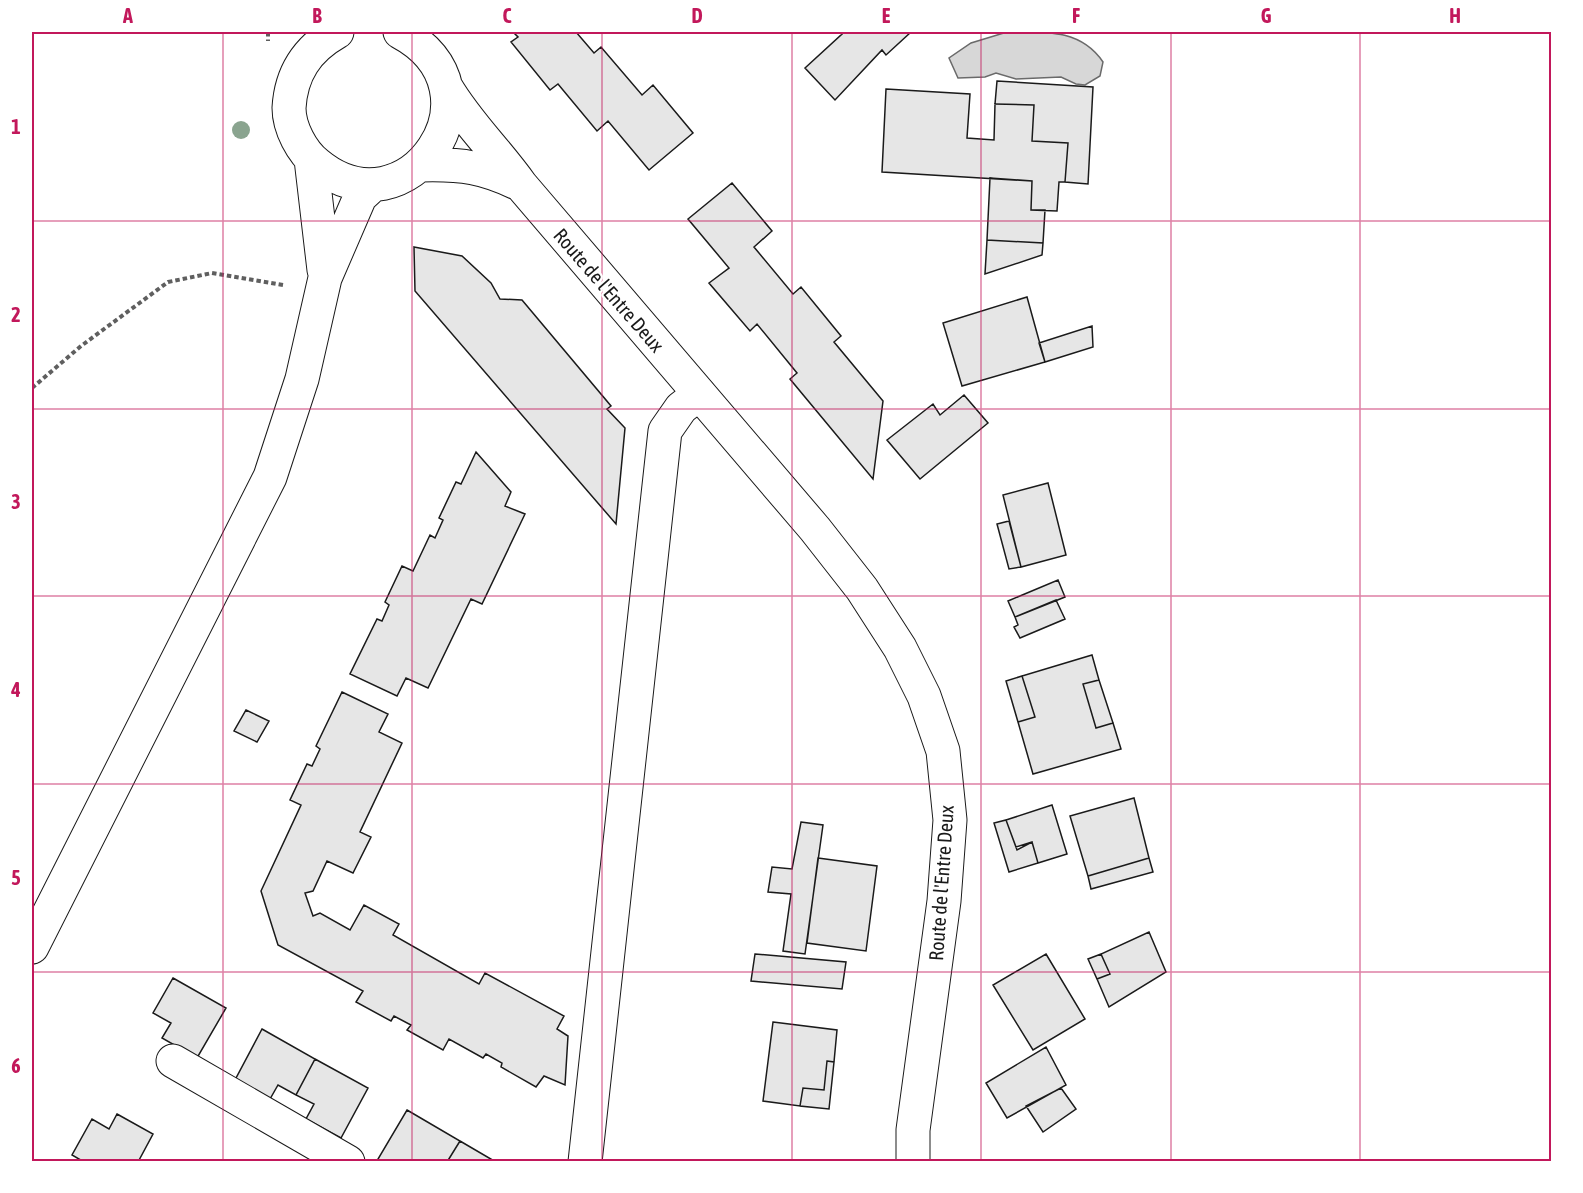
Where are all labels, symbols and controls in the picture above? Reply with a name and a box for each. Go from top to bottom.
text: A [122,4,133,27]
text: B [312,4,322,27]
text: C [503,4,512,27]
text: D [691,4,703,27]
text: E [882,4,891,27]
text: F [1072,4,1080,27]
text: G [1261,4,1272,27]
text: H [1449,4,1461,27]
text: 1 [11,115,21,138]
street label: Route de l'Entre Deux [549,224,669,356]
text: 2 [11,303,21,326]
text: 3 [11,490,21,513]
text: 4 [10,678,21,701]
street label: Route de l'Entre Deux [924,804,958,962]
text: 5 [11,866,21,889]
text: 6 [11,1054,21,1077]

